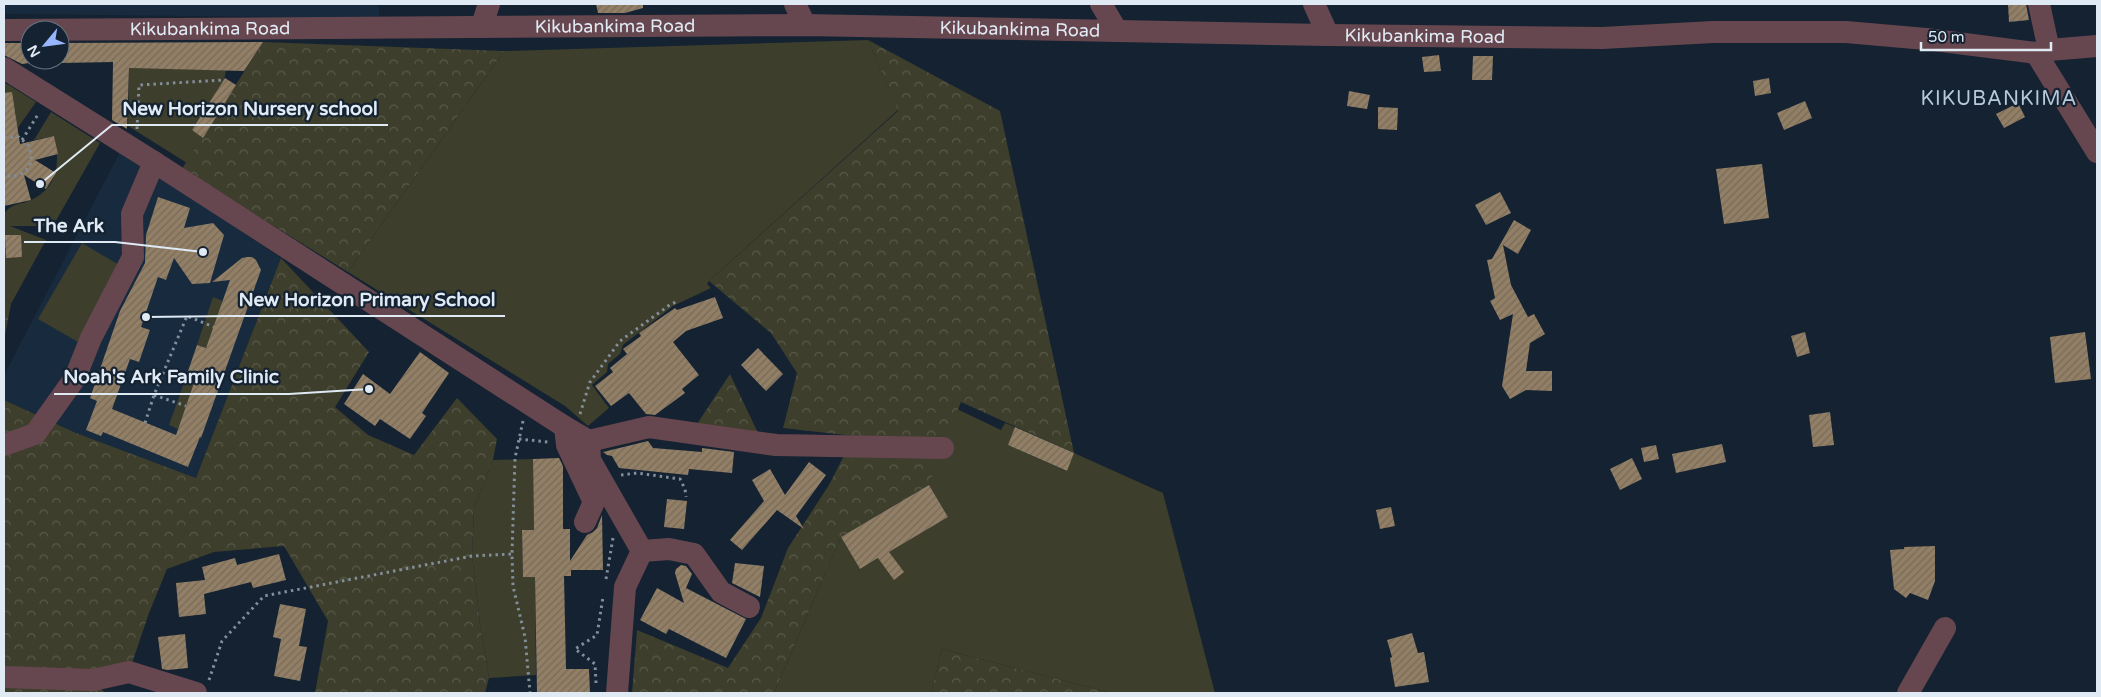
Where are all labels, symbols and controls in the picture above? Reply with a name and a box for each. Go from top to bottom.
street label: Kikubankima Road [535,15,695,38]
street label: Kikubankima Road [130,17,290,40]
street label: Kikubankima Road [939,17,1100,42]
north arrow [20,20,70,70]
scale bar [1921,20,2051,52]
street label: Kikubankima Road [1344,24,1505,48]
text: 50 m [1928,28,1965,46]
text: N [24,42,44,60]
district label: KIKUBANKIMA [1921,87,2077,111]
callout: New Horizon Nursery school [112,91,388,125]
text: New Horizon Nursery school [122,98,378,121]
callout: The Ark [24,208,115,242]
text: The Ark [33,215,105,237]
callout: New Horizon Primary School [228,282,505,316]
text: New Horizon Primary School [238,289,496,312]
callout: Noah's Ark Family Clinic [54,360,289,394]
text: Noah's Ark Family Clinic [63,366,279,389]

